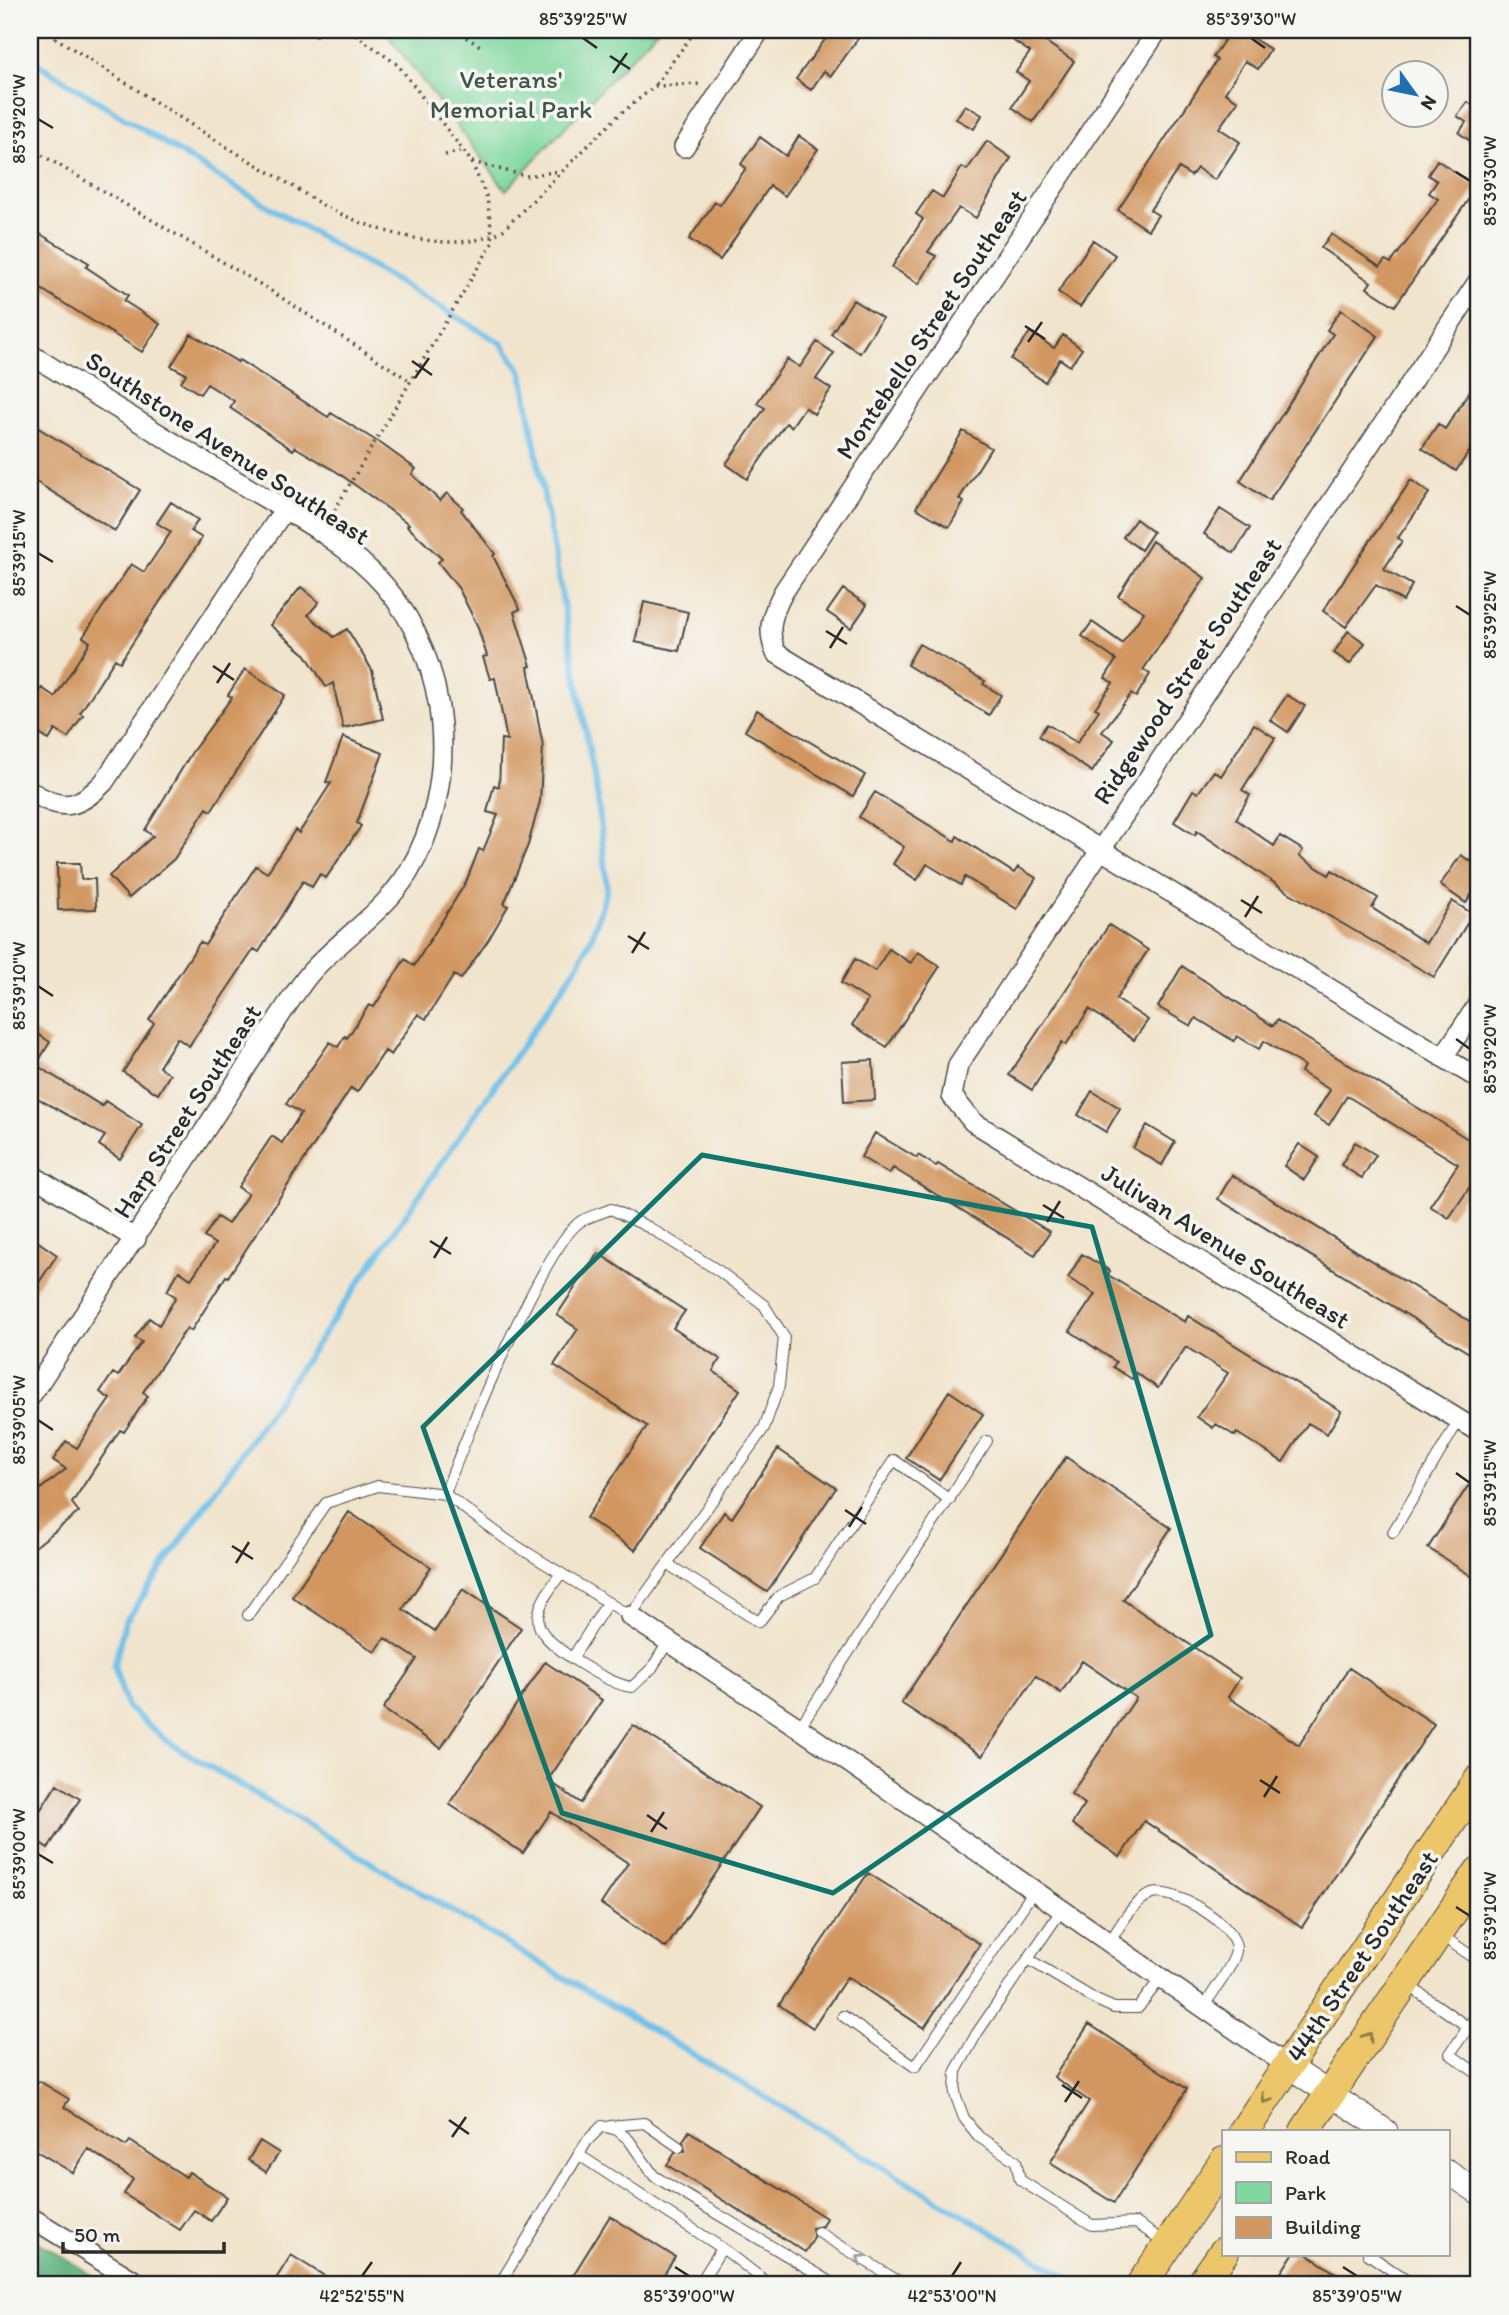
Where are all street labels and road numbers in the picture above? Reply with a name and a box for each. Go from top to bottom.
street label: Montebello Street Southeast [829,183,1034,465]
street label: Southstone Avenue Southeast [80,344,376,552]
street label: Ridgewood Street Southeast [1086,531,1288,810]
street label: Harp Street Southeast [106,998,268,1224]
street label: Julivan Avenue Southeast [1096,1156,1356,1336]
street label: 44th Street Southeast [1279,1844,1445,2068]

